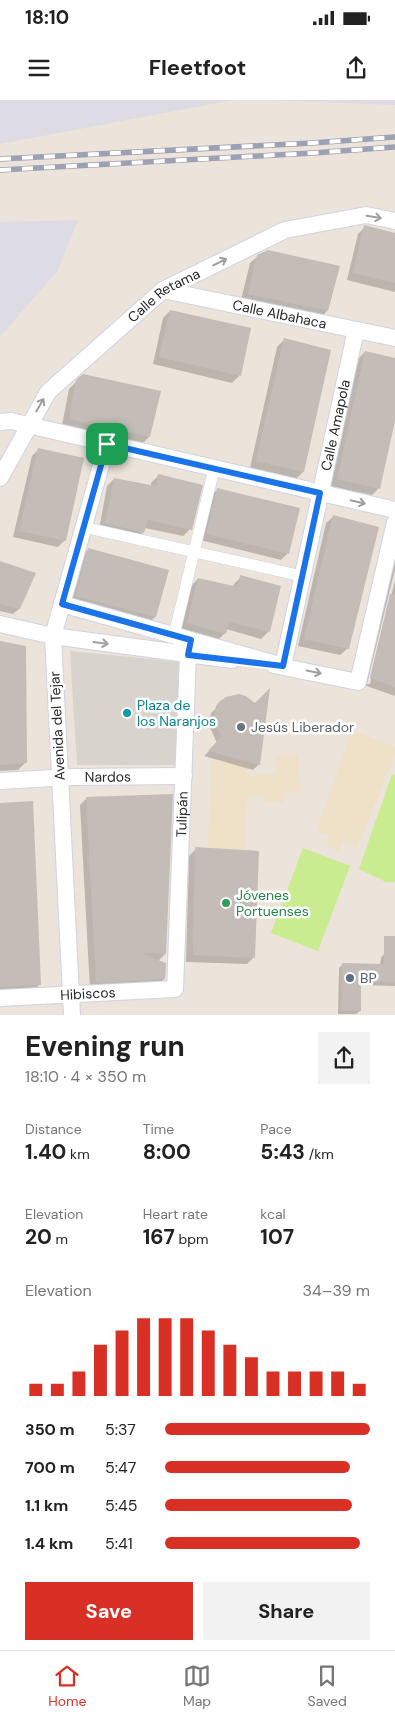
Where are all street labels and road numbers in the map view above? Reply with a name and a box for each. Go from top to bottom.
street label: Calle Retama [124,264,203,326]
street label: Calle Albahaca [231,296,328,333]
street label: Calle Amapola [317,378,354,472]
street label: Avenida del Tejar [45,671,69,781]
street label: Nardos [85,767,131,786]
street label: Tulipán [172,791,192,838]
street label: Hibiscos [60,983,116,1004]

